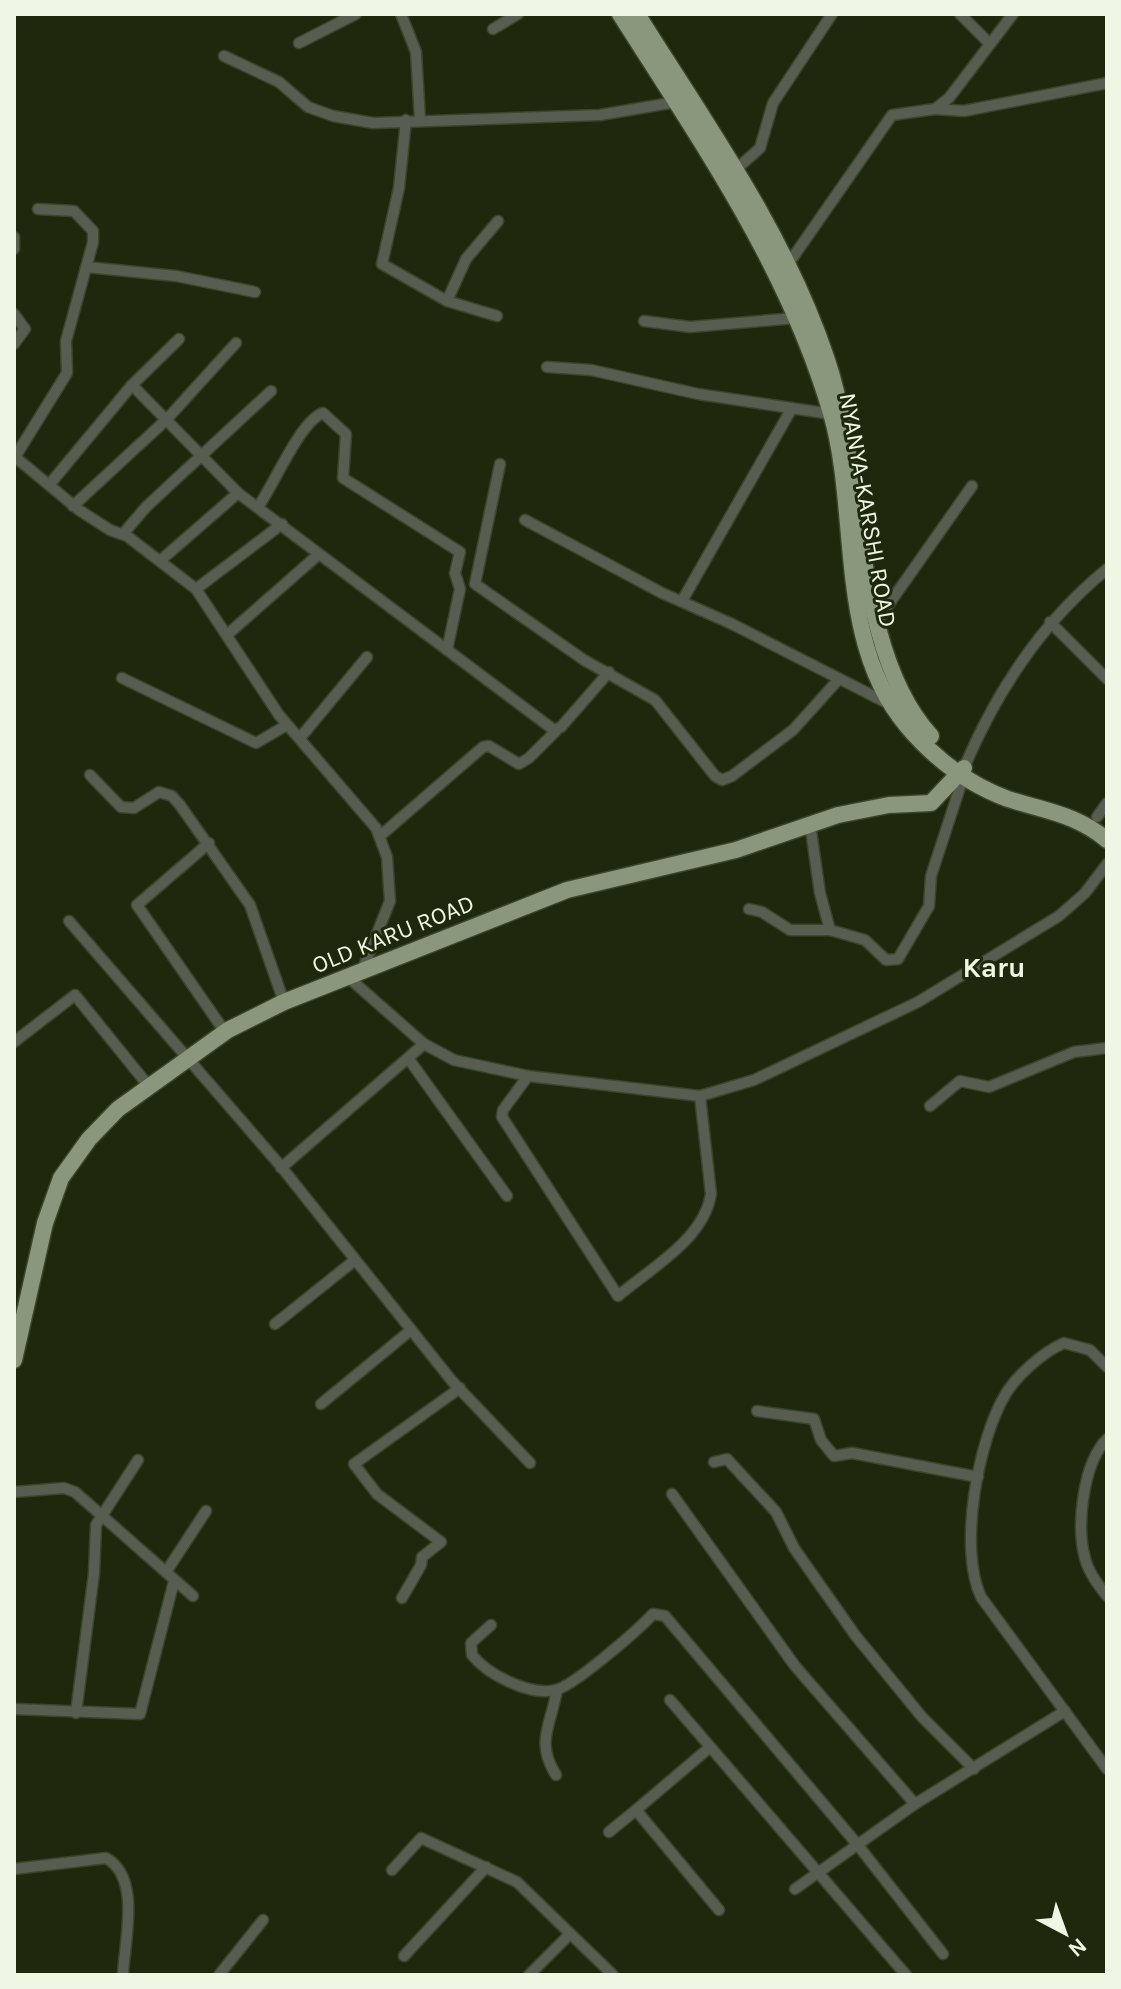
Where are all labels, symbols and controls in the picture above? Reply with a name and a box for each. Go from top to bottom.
street label: NYANYA-KARSHI ROAD [834,391,902,629]
street label: OLD KARU ROAD [308,889,478,979]
district label: Karu [962,951,1026,984]
north arrow [1025,1893,1105,1973]
text: N [1063,1932,1092,1962]

